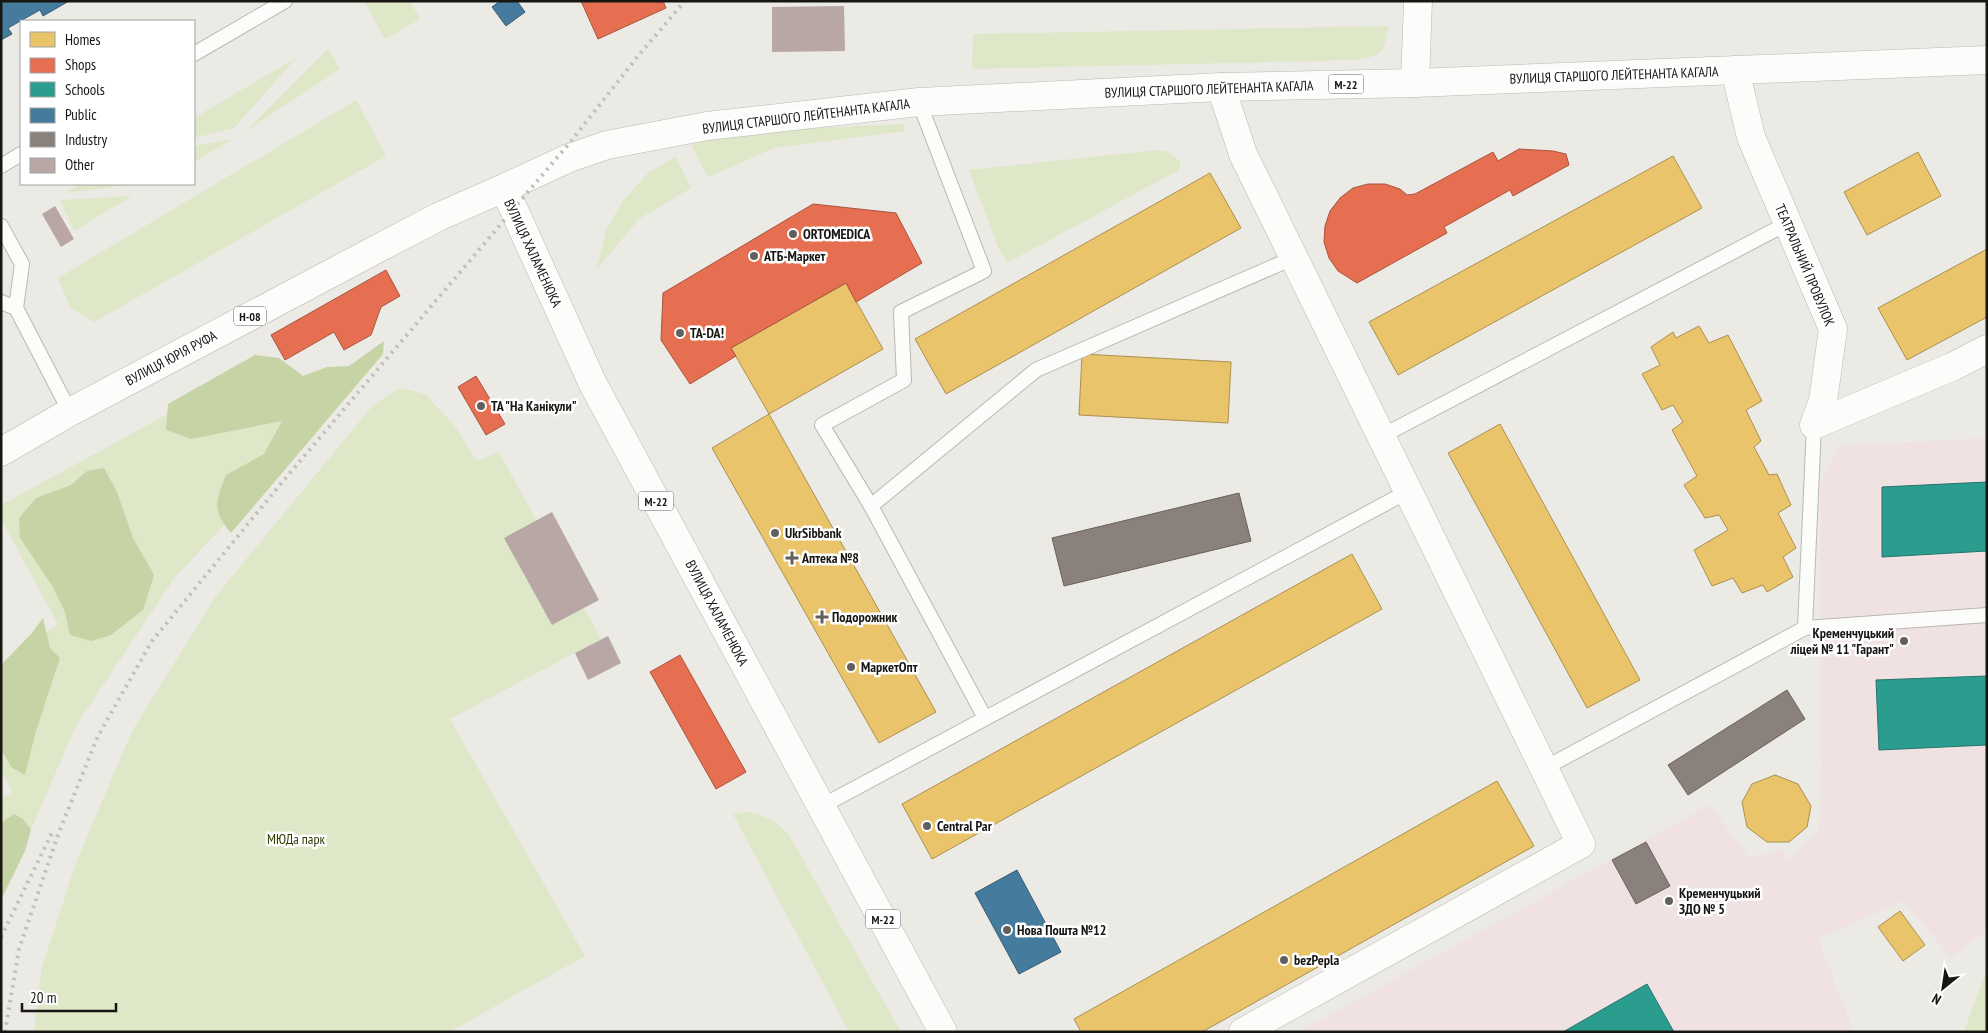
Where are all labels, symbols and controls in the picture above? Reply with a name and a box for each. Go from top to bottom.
legend [20,20,195,185]
text: Homes [65,30,101,49]
text: Shops [65,55,96,74]
street label: ВУЛИЦЯ СТАРШОГО ЛЕЙТЕНАНТА КАГАЛА [1509,62,1719,88]
road number: М-22 [1328,74,1364,94]
street label: ВУЛИЦЯ СТАРШОГО ЛЕЙТЕНАНТА КАГАЛА [1104,76,1314,102]
text: Schools [65,80,105,99]
street label: ВУЛИЦЯ СТАРШОГО ЛЕЙТЕНАНТА КАГАЛА [701,94,911,138]
text: Public [65,105,97,124]
text: Industry [65,130,107,149]
text: Other [65,155,95,174]
street label: ВУЛИЦЯ ХАЛАМЕНЮКА [500,196,566,310]
street label: ТЕАТРАЛЬНИЙ ПРОВУЛОК [1771,201,1839,329]
place label: ORTOMEDICA [803,225,871,243]
marker: ORTOMEDICA [787,228,799,240]
place label: АТБ-Маркет [763,247,825,265]
marker: АТБ-Маркет [748,250,760,262]
road number: Н-08 [234,306,266,326]
place label: TA-DA! [690,324,725,342]
street label: ВУЛИЦЯ ЮРІЯ РУФА [122,326,220,390]
marker: TA-DA! [674,327,686,339]
place label: ТА "На Канікули" [491,397,577,415]
marker: ТА "На Канікули" [475,400,487,412]
road number: М-22 [638,492,674,511]
place label: UkrSibbank [785,524,842,542]
marker: UkrSibbank [769,527,781,539]
place label: Аптека №8 [801,549,859,567]
marker: Аптека №8 [786,552,798,564]
street label: ВУЛИЦЯ ХАЛАМЕНЮКА [682,557,753,669]
place label: Подорожник [832,608,898,626]
marker: Подорожник [816,611,828,623]
place label: Кременчуцький ліцей № 11 "Гарант" [1789,624,1894,658]
marker: Кременчуцький ліцей № 11 "Гарант" [1898,635,1910,647]
place label: МаркетОпт [861,658,918,676]
marker: МаркетОпт [845,661,857,673]
place label: Central Par [937,817,993,835]
marker: Central Par [921,820,933,832]
park label: МЮДа парк [267,830,326,848]
place label: Кременчуцький ЗДО № 5 [1679,884,1761,918]
marker: Кременчуцький ЗДО № 5 [1663,895,1675,907]
road number: М-22 [866,910,900,929]
place label: Нова Пошта №12 [1017,921,1106,939]
marker: Нова Пошта №12 [1001,924,1013,936]
place label: bezPepla [1294,951,1339,969]
marker: bezPepla [1278,954,1290,966]
north arrow [1918,963,1968,1013]
scale bar [22,980,116,1012]
text: 20 m [30,988,56,1007]
text: N [1929,990,1944,1009]

